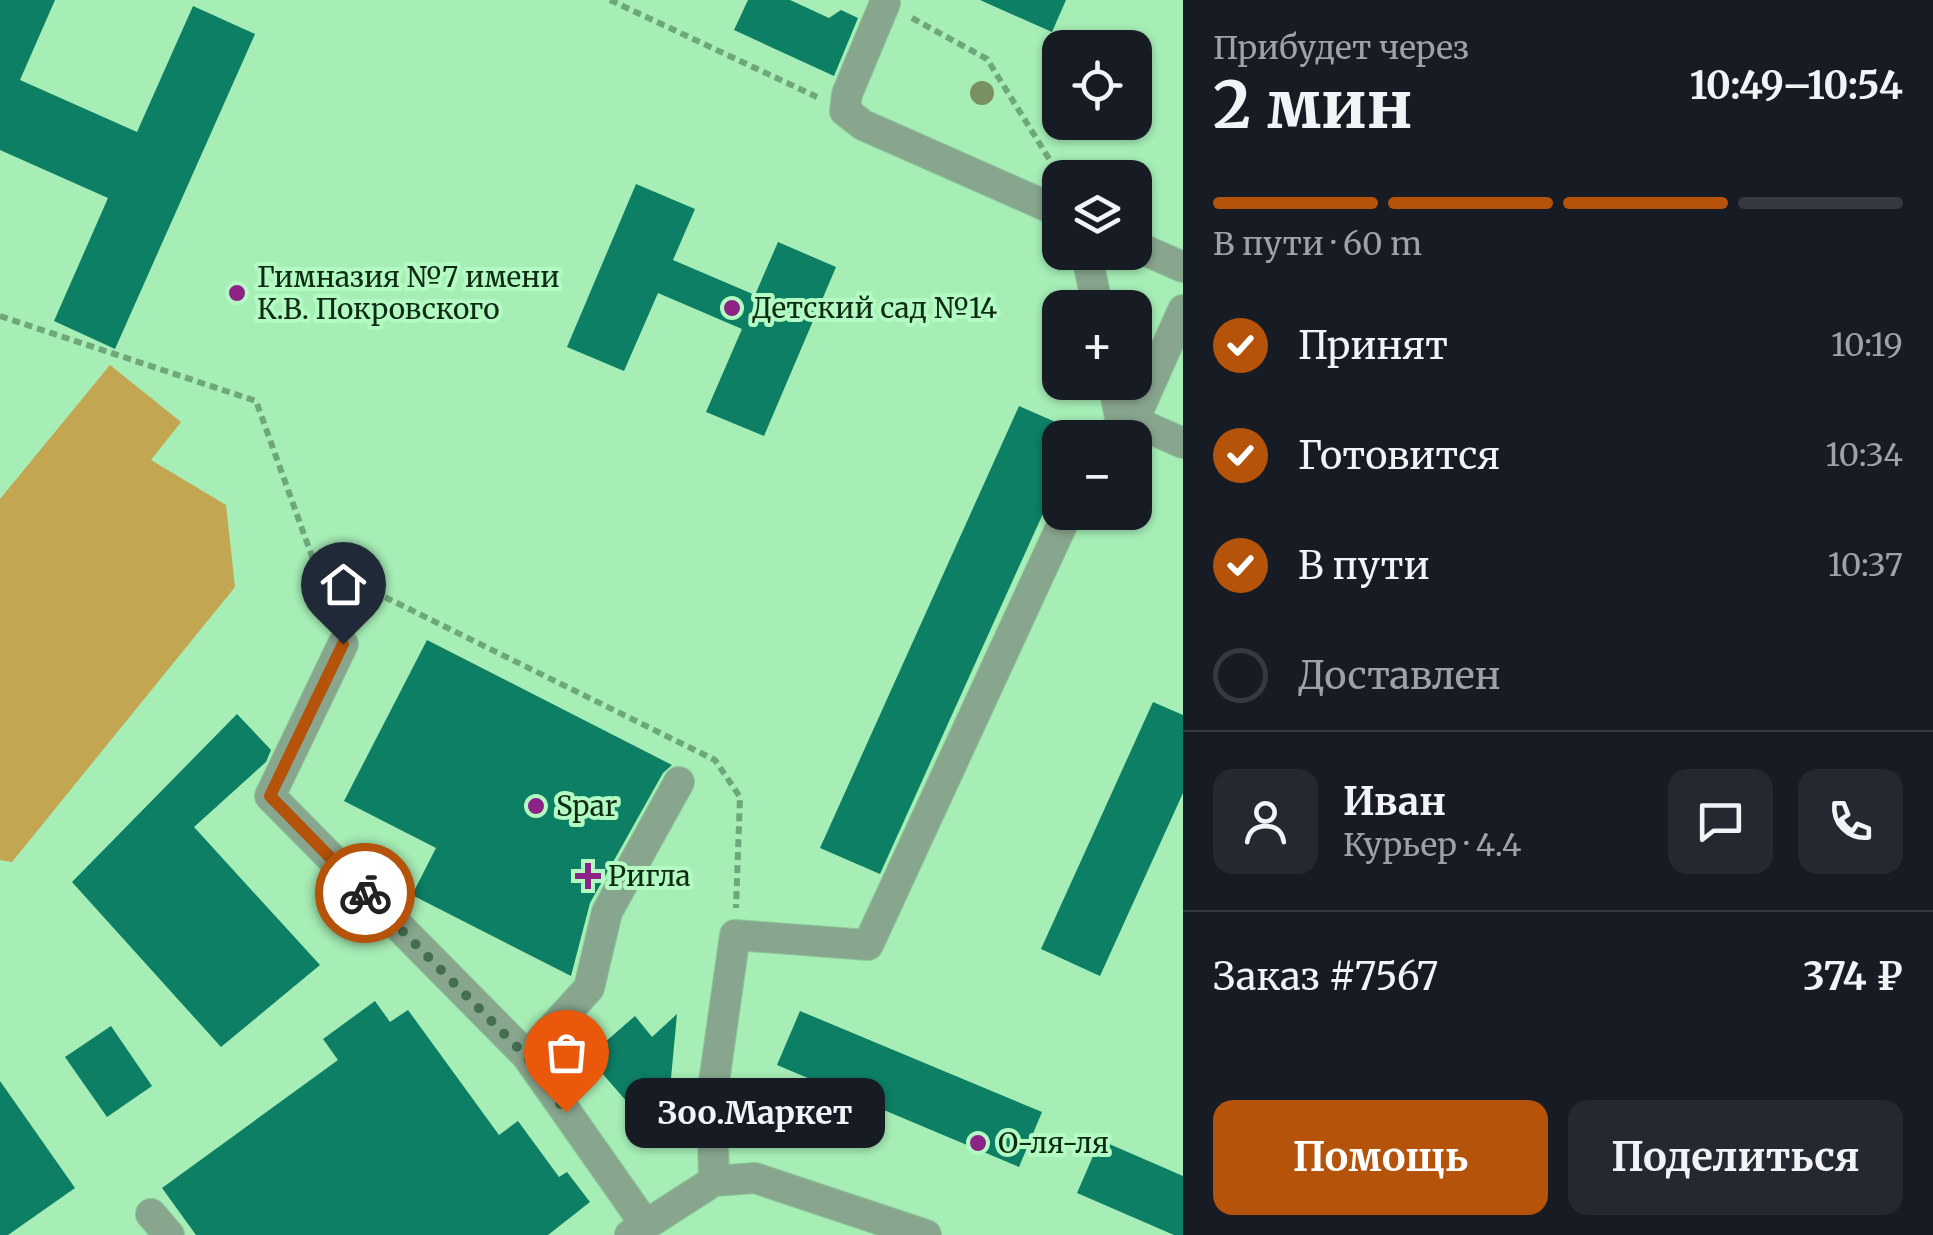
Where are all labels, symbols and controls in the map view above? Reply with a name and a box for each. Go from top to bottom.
text: Прибудет через [1213,28,1469,68]
map controls [1042,30,1152,530]
button: locate [1042,30,1152,140]
text: 10:49–10:54 [1690,62,1903,109]
text: 2 мин [1213,64,1413,146]
button: layers [1042,160,1152,270]
text: В пути · 60 m [1213,224,1422,264]
place label: Гимназия №7 имени К.В. Покровского [257,259,560,327]
marker: Гимназия №7 имени К.В. Покровского [226,282,248,304]
place label: Детский сад №14 [752,290,997,326]
button: + [1042,290,1152,400]
marker: Детский сад №14 [721,297,743,319]
icon: check [1213,318,1268,373]
text: Принят [1298,322,1448,369]
text: 10:19 [1831,325,1903,365]
button: − [1042,420,1152,530]
icon: check [1213,428,1268,483]
text: Готовится [1298,432,1500,479]
text: 10:34 [1826,435,1903,475]
icon: check [1213,538,1268,593]
pin [301,542,386,645]
text: В пути [1298,542,1430,589]
text: 10:37 [1828,545,1903,585]
icon: home [316,557,371,612]
text: Доставлен [1298,652,1501,699]
button: person [1213,769,1318,874]
button: chat [1668,769,1773,874]
button: phone [1798,769,1903,874]
text: Иван [1343,778,1446,825]
place label: Spar [556,788,617,824]
marker: Spar [525,795,547,817]
text: Курьер · 4.4 [1343,825,1522,865]
courier [315,843,415,943]
place label: Ригла [608,858,691,894]
marker: Ригла [577,865,599,887]
icon: bike [338,866,393,921]
text: Заказ #7567 [1213,953,1439,1000]
text: 374 ₽ [1803,953,1903,1000]
pin [524,1010,609,1113]
icon: bag [539,1025,594,1080]
callout: Зоо.Маркет [626,1077,886,1147]
text: Зоо.Маркет [658,1093,852,1133]
button: Помощь [1213,1100,1548,1215]
button: Поделиться [1568,1100,1903,1215]
place label: О-ля-ля [998,1125,1109,1161]
marker: О-ля-ля [967,1132,989,1154]

